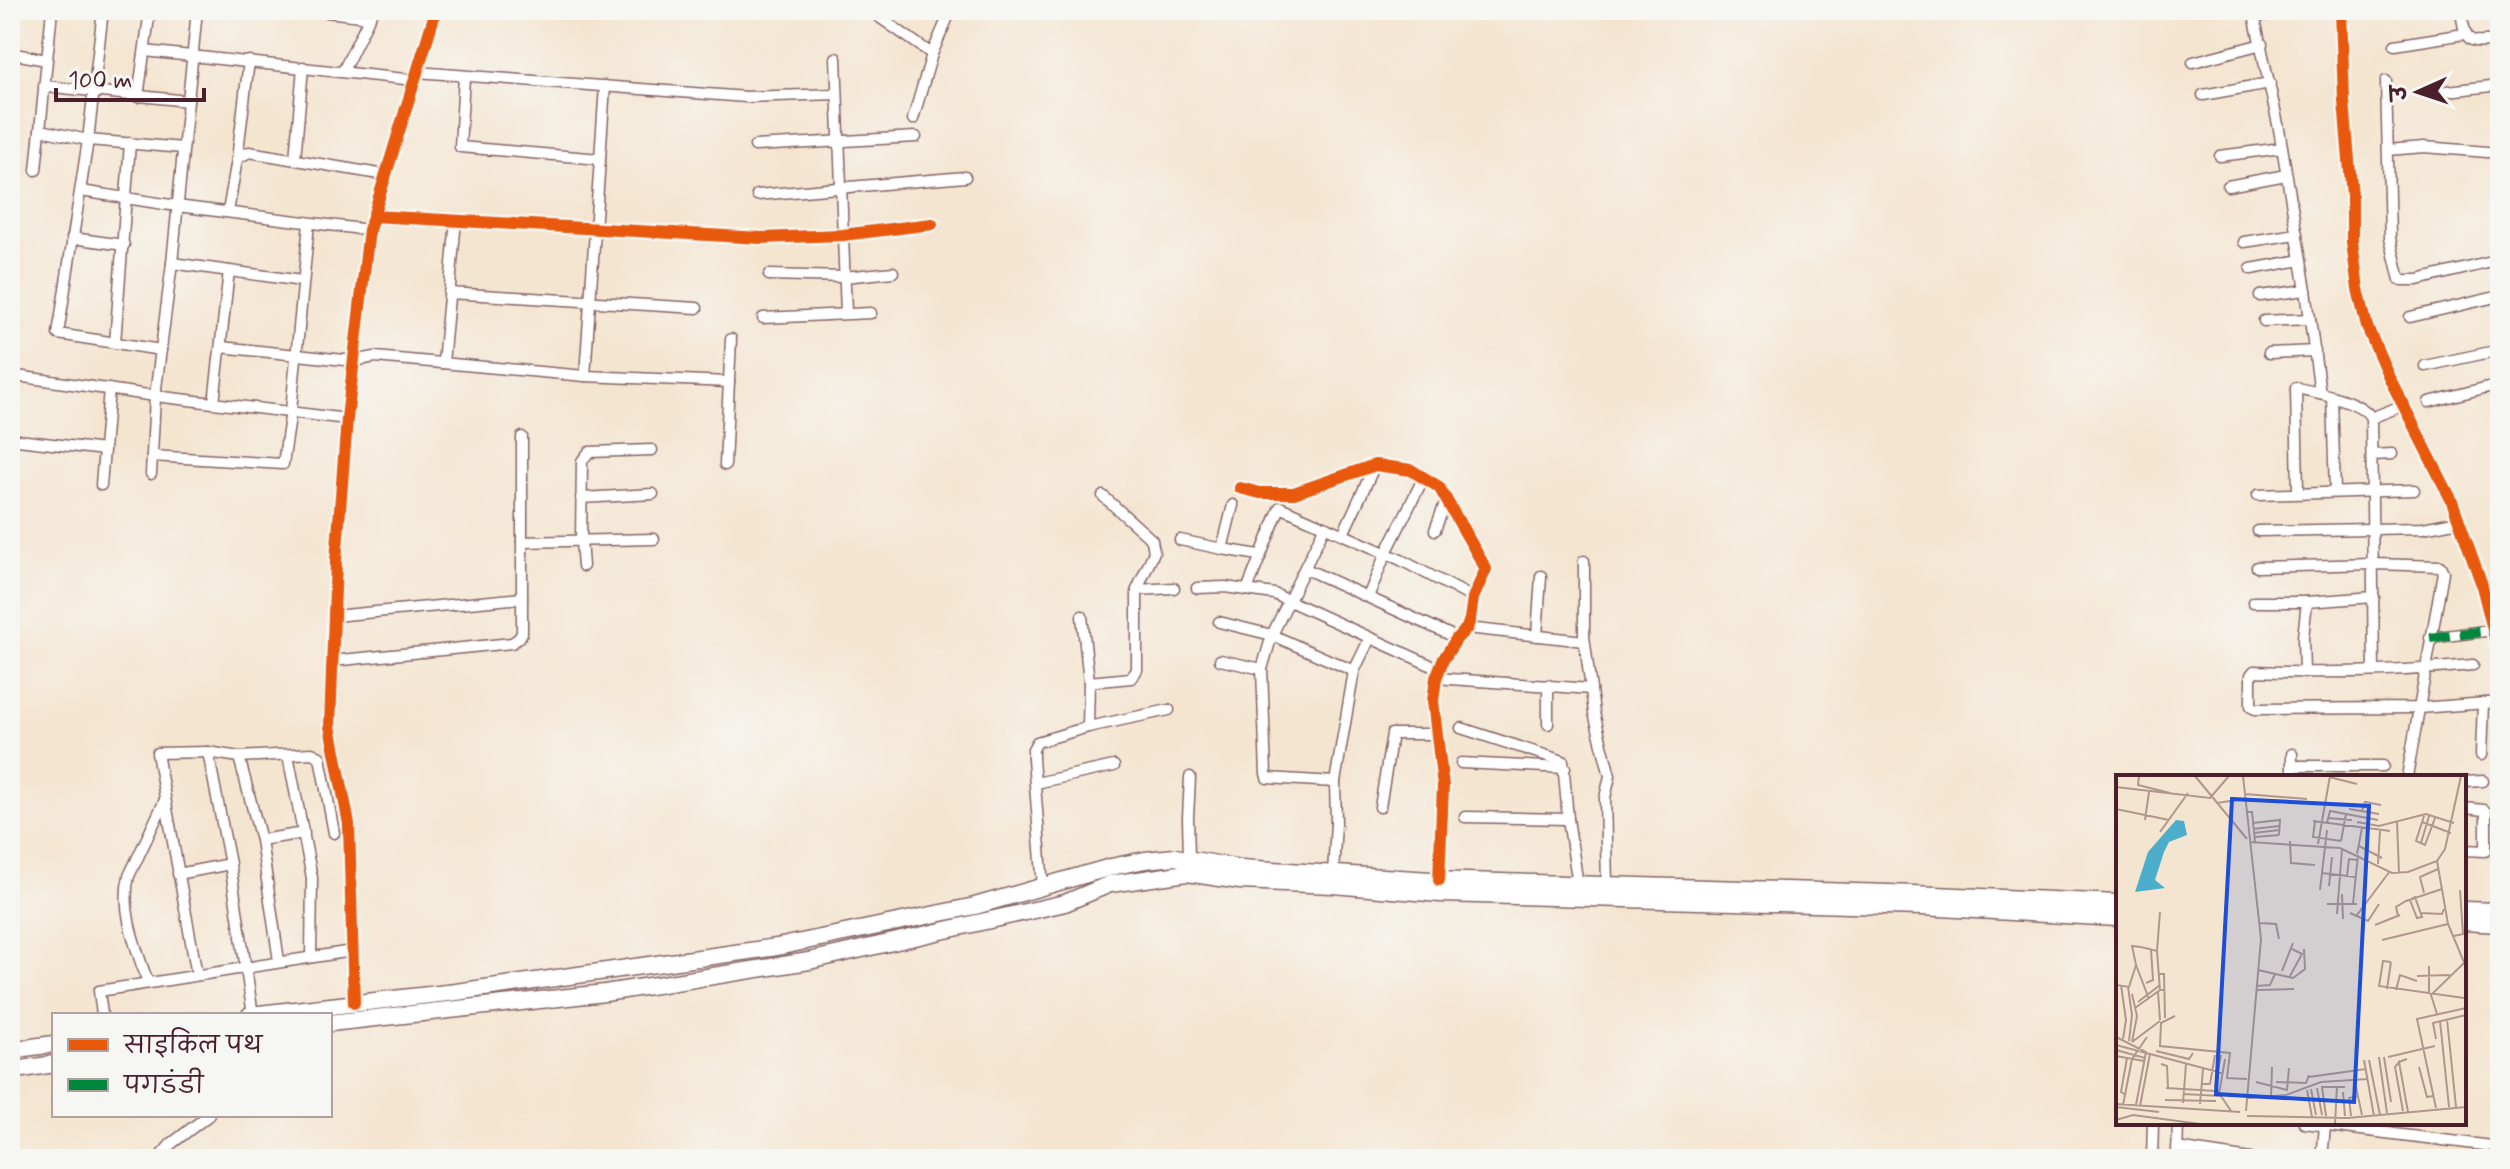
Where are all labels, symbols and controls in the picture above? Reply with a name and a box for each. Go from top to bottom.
scale bar [56,52,204,102]
north arrow [2378,52,2458,132]
text: 100 m [68,66,132,97]
text: उ [2386,83,2414,103]
inset map [2116,775,2466,1125]
legend [52,1013,332,1117]
text: साइकिल पथ [122,1027,264,1062]
text: पगडंडी [122,1067,205,1102]

